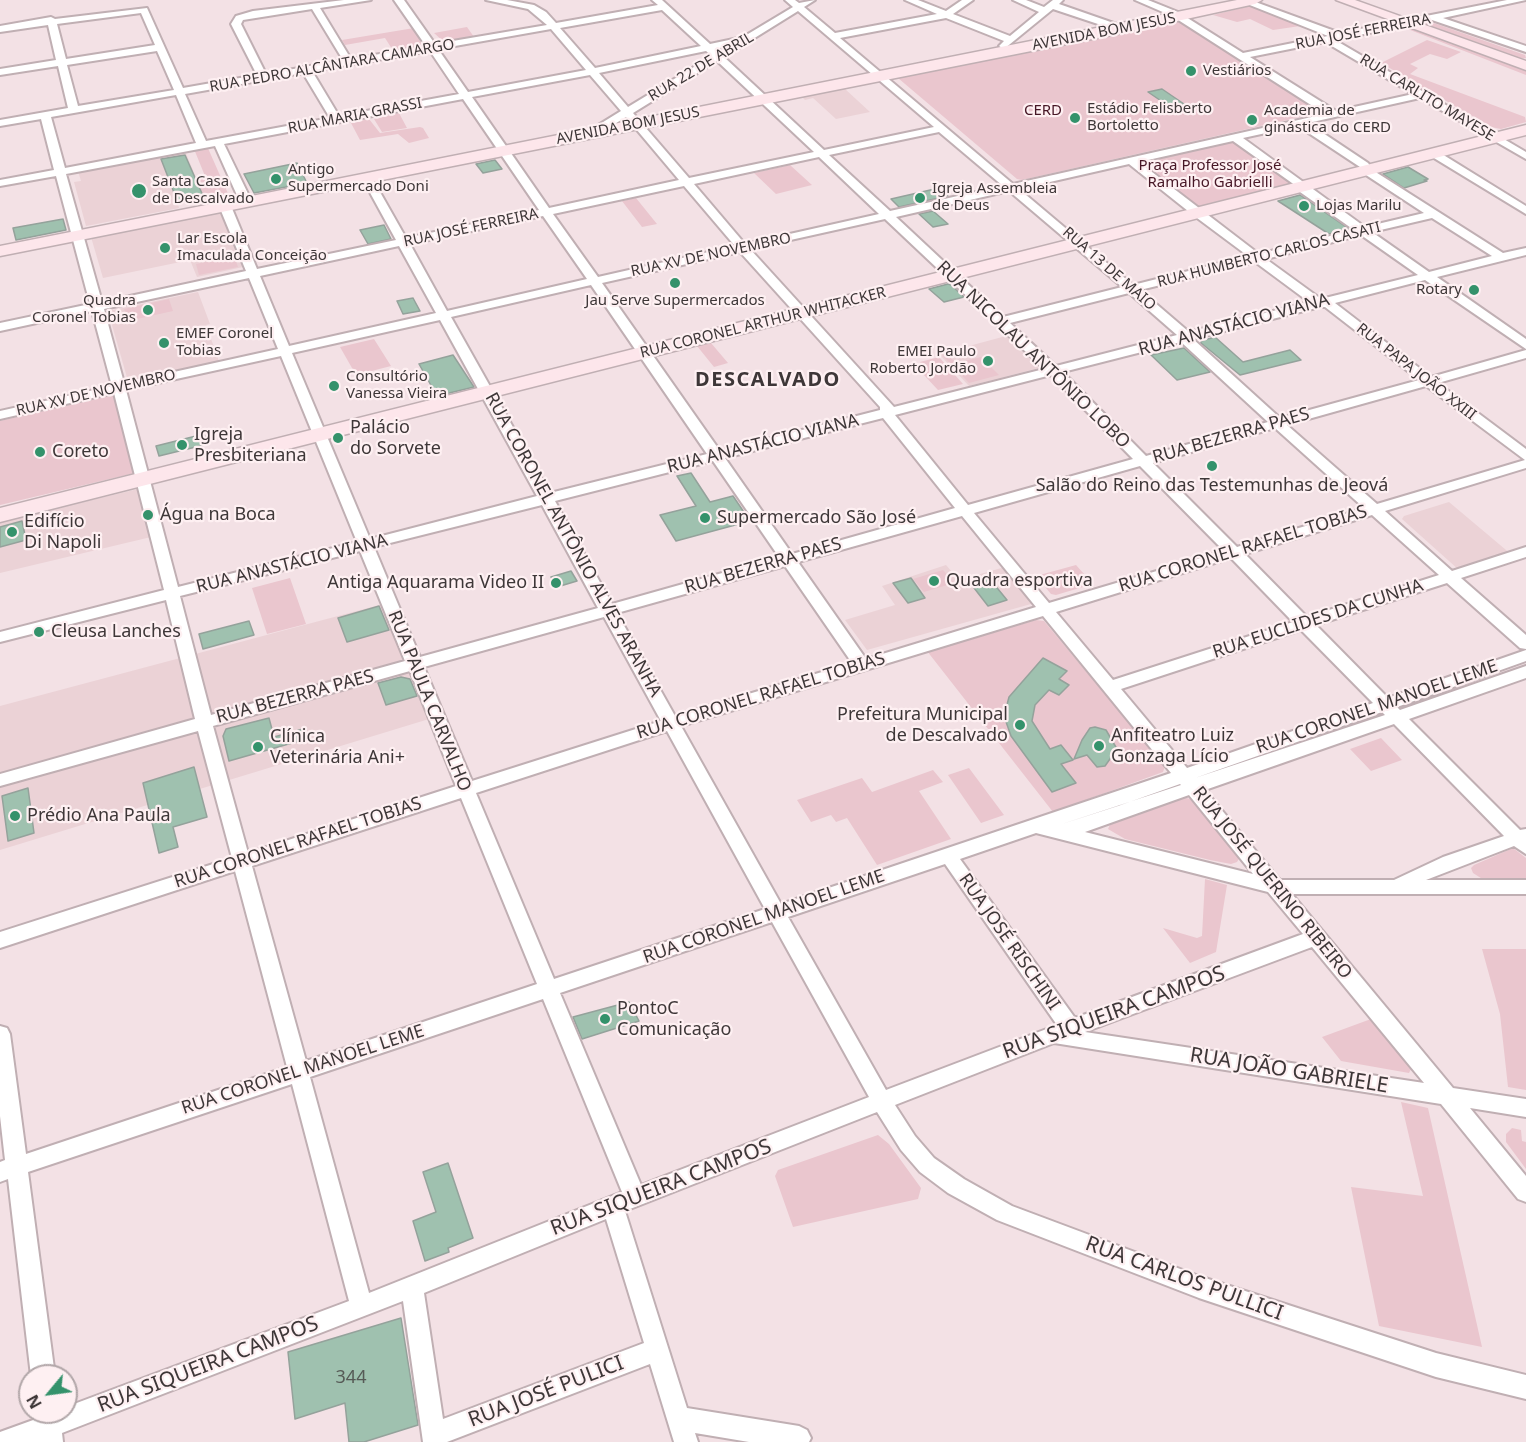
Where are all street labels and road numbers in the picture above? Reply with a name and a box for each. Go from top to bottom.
street label: AVENIDA BOM JESUS [1031,9,1177,55]
street label: RUA JOSÉ FERREIRA [1294,10,1432,54]
street label: RUA 22 DE ABRIL [645,29,757,105]
street label: RUA PEDRO ALCÂNTARA CAMARGO [208,36,456,96]
street label: RUA CARLITO MAYESE [1356,51,1498,145]
street label: RUA MARIA GRASSI [286,94,424,138]
street label: AVENIDA BOM JESUS [555,103,701,149]
street label: RUA JOSÉ FERREIRA [402,205,540,251]
street label: RUA HUMBERTO CARLOS CASATI [1156,219,1382,291]
street label: RUA 13 DE MAIO [1059,224,1159,314]
street label: RUA XV DE NOVEMBRO [629,229,793,281]
street label: RUA NICOLAU ANTÔNIO LOBO [932,257,1134,453]
street label: RUA CORONEL ARTHUR WHITACKER [638,284,888,362]
street label: RUA ANASTÁCIO VIANA [1136,289,1332,361]
street label: RUA PAPA JOÃO XXIII [1353,320,1479,424]
street label: RUA XV DE NOVEMBRO [14,366,178,420]
street label: RUA CORONEL ANTÔNIO ALVES ARANHA [480,389,666,701]
street label: RUA BEZERRA PAES [1150,403,1312,469]
street label: RUA ANASTÁCIO VIANA [665,410,861,478]
street label: RUA CORONEL RAFAEL TOBIAS [1116,501,1370,597]
street label: RUA ANASTÁCIO VIANA [194,530,390,598]
street label: RUA BEZERRA PAES [682,533,844,599]
street label: RUA EUCLIDES DA CUNHA [1210,575,1426,663]
street label: RUA PAULA CARVALHO [383,607,475,795]
street label: RUA CORONEL RAFAEL TOBIAS [634,648,888,744]
street label: RUA CORONEL MANOEL LEME [1253,655,1501,759]
street label: RUA BEZERRA PAES [214,666,376,728]
street label: RUA JOSÉ QUERINO RIBEIRO [1188,782,1356,984]
street label: RUA CORONEL RAFAEL TOBIAS [172,793,424,893]
street label: RUA CORONEL MANOEL LEME [640,865,888,969]
street label: RUA JOSÉ RISCHINI [954,870,1064,1014]
street label: RUA SIQUEIRA CAMPOS [999,961,1229,1065]
street label: RUA CORONEL MANOEL LEME [179,1020,427,1120]
street label: RUA JOÃO GABRIELE [1188,1043,1390,1099]
street label: RUA SIQUEIRA CAMPOS [547,1134,775,1242]
street label: RUA CARLOS PULLICI [1082,1232,1286,1326]
street label: RUA SIQUEIRA CAMPOS [94,1311,322,1419]
street label: RUA JOSÉ PULICI [465,1351,627,1433]

